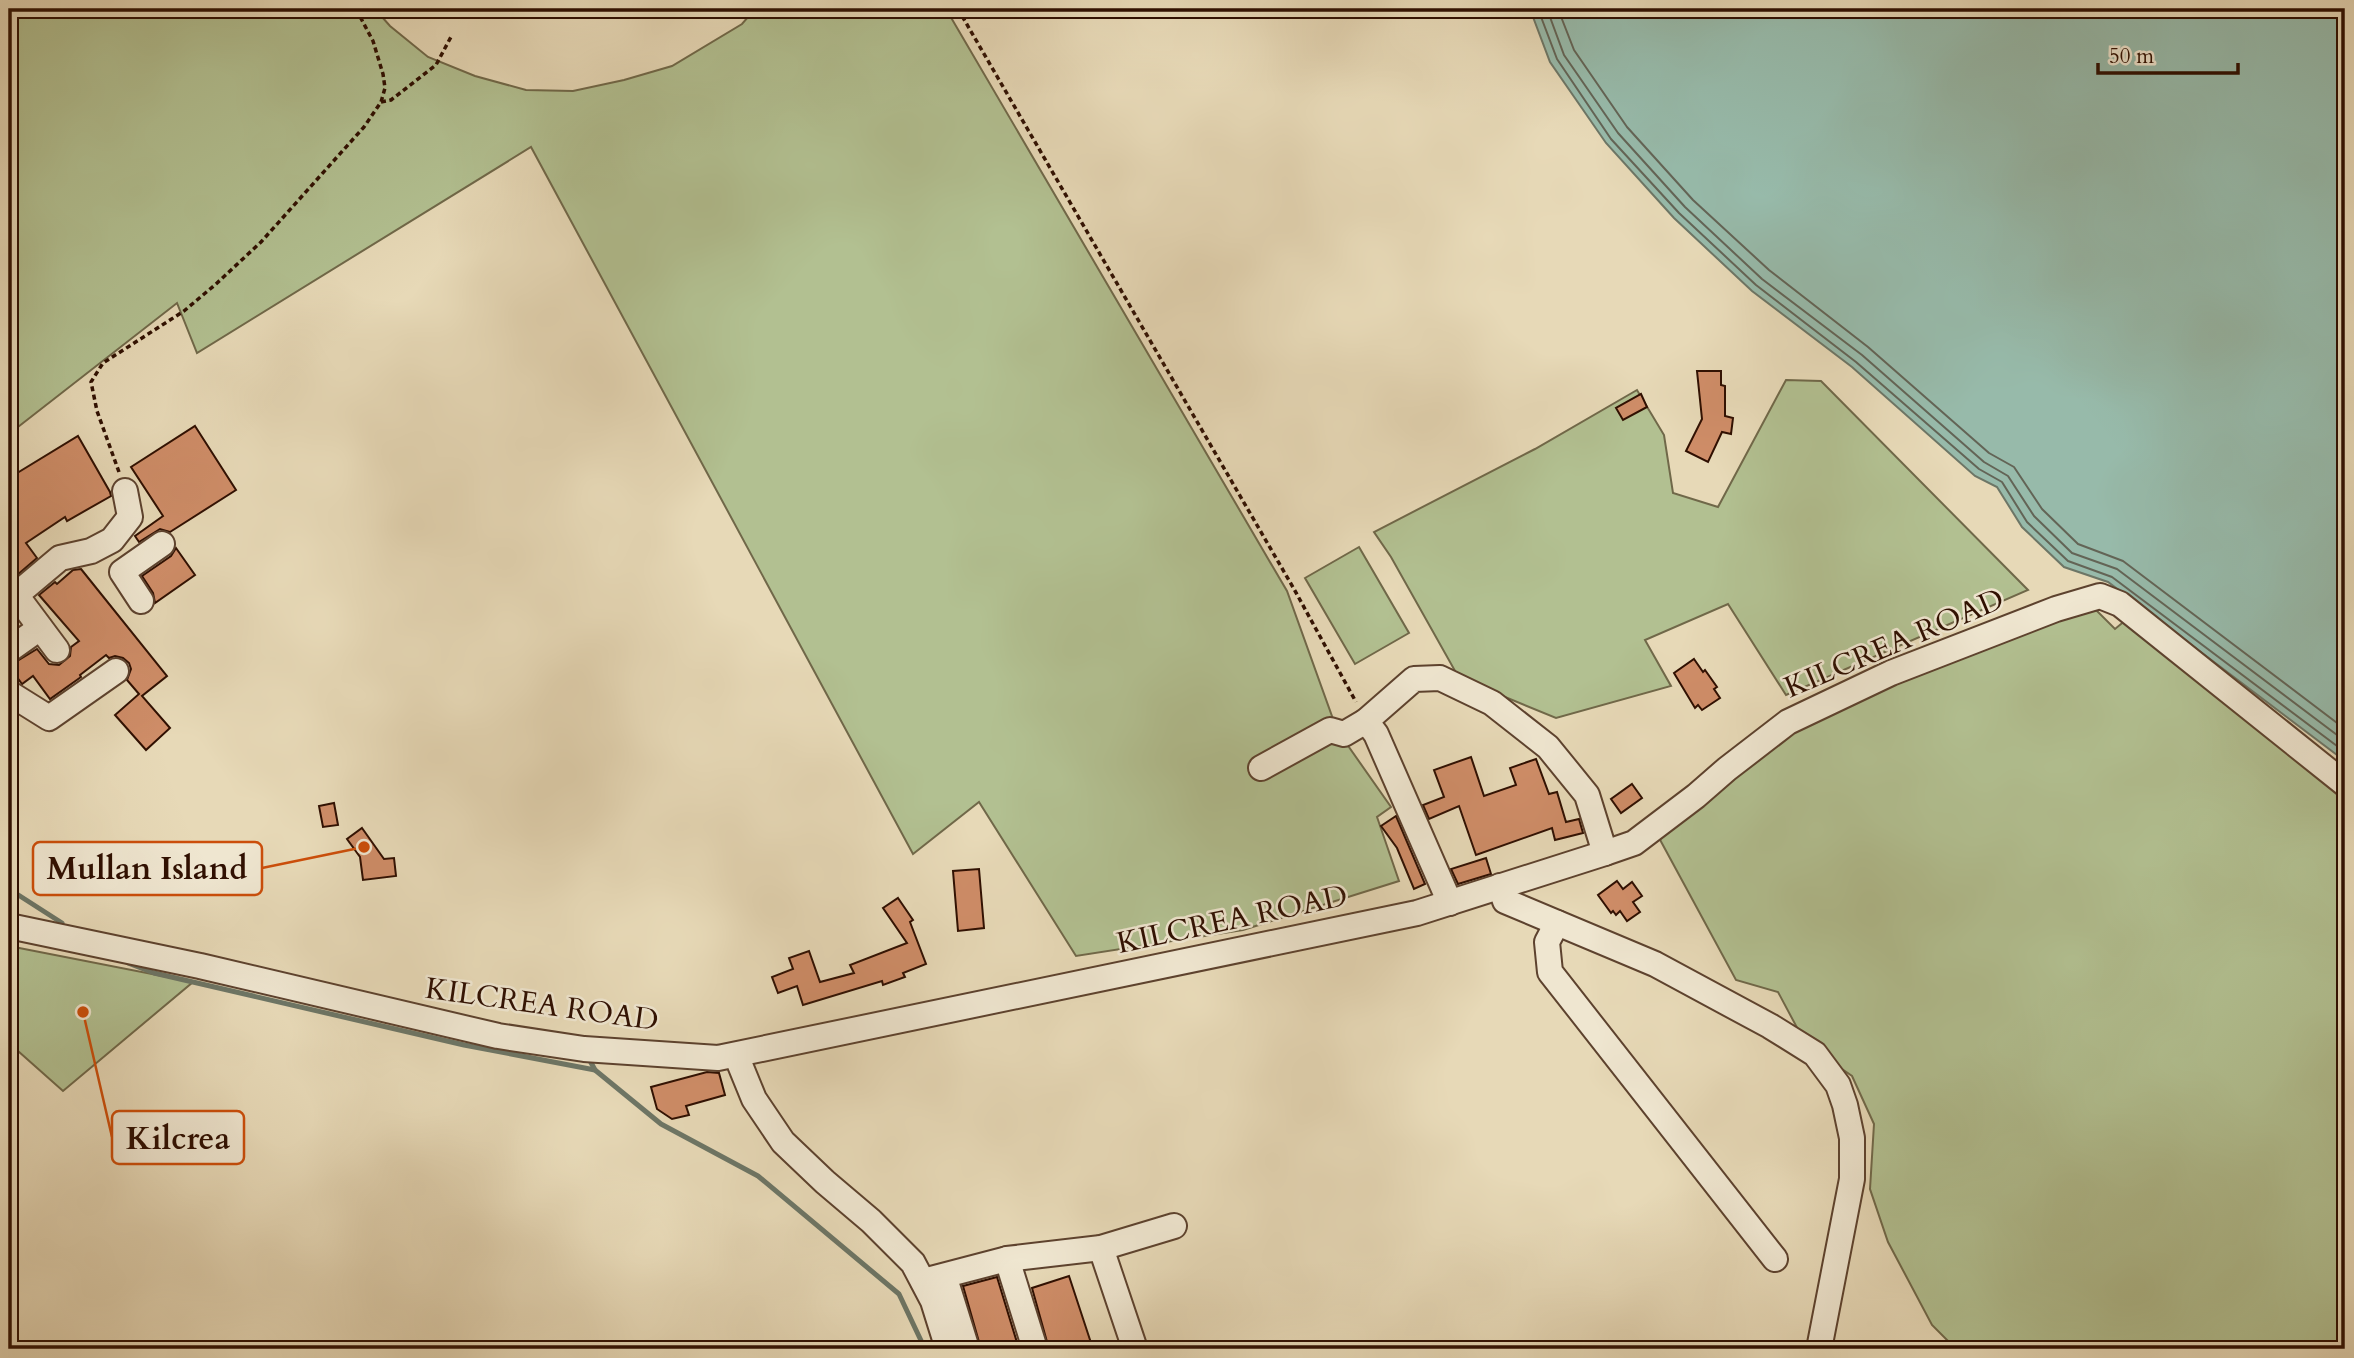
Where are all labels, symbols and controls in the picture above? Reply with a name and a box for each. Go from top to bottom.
scale bar [2098,32,2238,76]
text: 50 m [2109,42,2154,71]
street label: KILCREA ROAD [1778,579,2010,708]
callout: Mullan Island [33,842,262,895]
text: Mullan Island [47,847,247,891]
street label: KILCREA ROAD [1113,875,1351,964]
street label: KILCREA ROAD [423,968,661,1041]
callout: Kilcrea [112,1111,244,1164]
text: Kilcrea [126,1117,230,1161]

